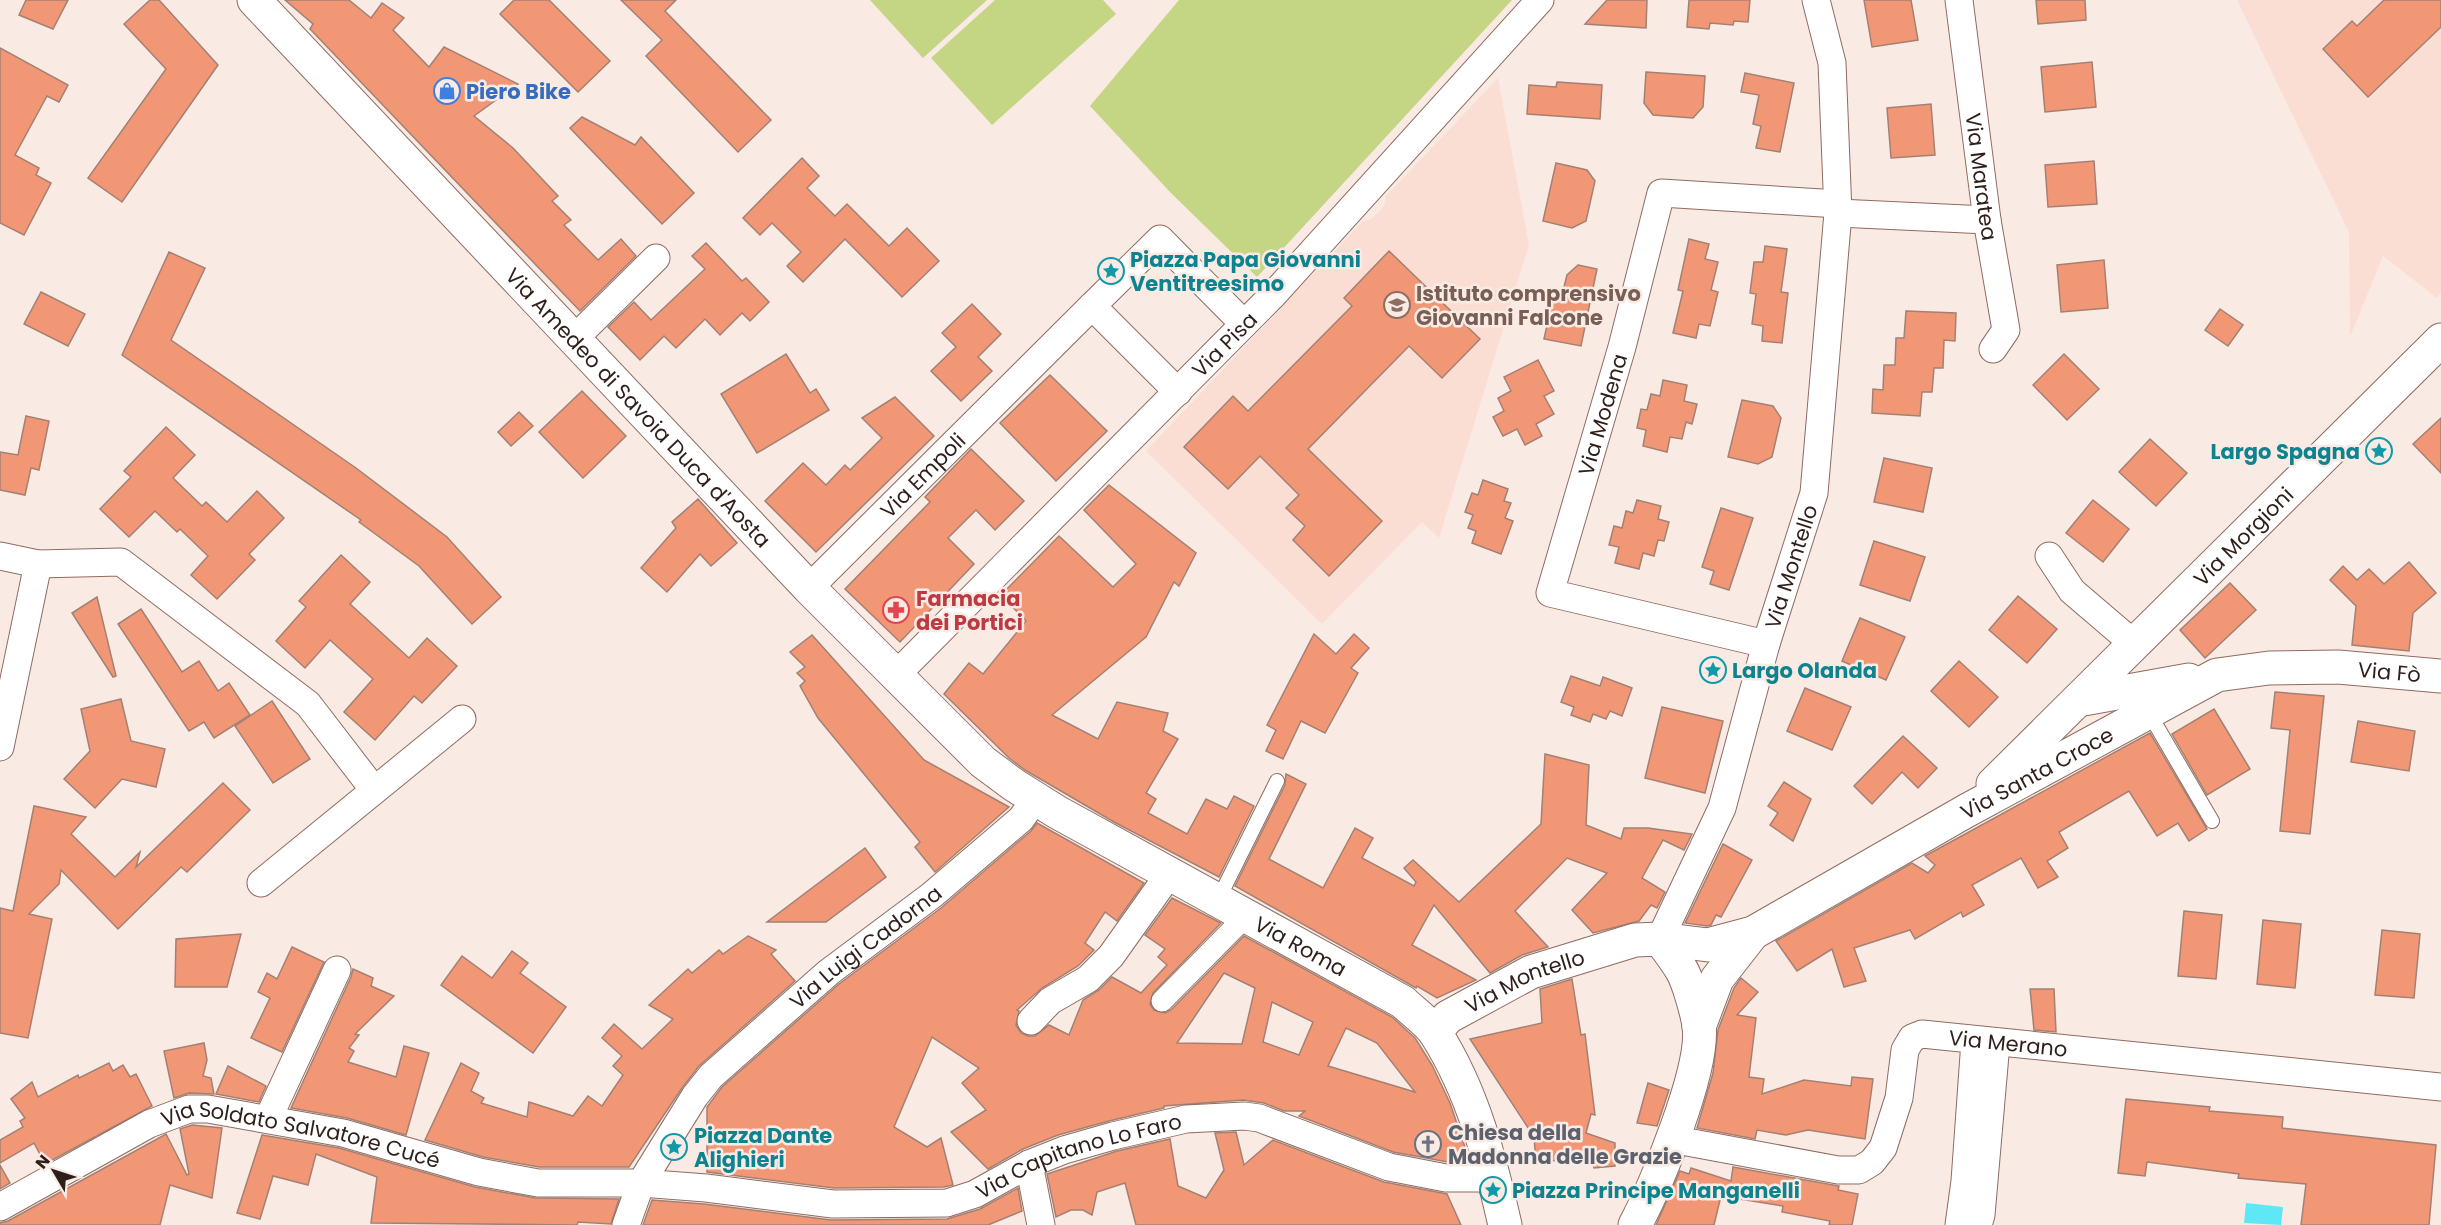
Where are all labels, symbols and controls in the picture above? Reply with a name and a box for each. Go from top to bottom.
shop icon: Piero Bike [432,76,462,106]
place label: Piero Bike [466,77,571,106]
street label: Via Maratea [1959,111,2005,243]
place label: Piazza Papa Giovanni Ventitreesimo [1130,245,1361,298]
place icon: Piazza Papa Giovanni Ventitreesimo [1096,256,1126,286]
street label: Via Amedeo di Savoia Duca d'Aosta [499,261,778,554]
place label: Istituto comprensivo Giovanni Falcone [1416,279,1641,332]
school or university icon: Istituto comprensivo Giovanni Falcone [1382,290,1412,320]
street label: Via Pisa [1185,305,1263,383]
street label: Via Modena [1571,350,1634,479]
street label: Via Empoli [873,426,971,524]
place icon: Largo Spagna [2364,436,2394,466]
place label: Largo Spagna [2211,437,2360,466]
street label: Via Morgioni [2187,480,2299,592]
street label: Via Montello [1757,501,1824,632]
place label: Farmacia dei Portici [916,584,1023,637]
pharmacy icon: Farmacia dei Portici [881,595,911,625]
street label: Via Fò [2357,654,2422,689]
place icon: Largo Olanda [1698,655,1728,685]
place label: Largo Olanda [1732,656,1877,685]
street label: Via Santa Croce [1955,719,2118,826]
street label: Via Luigi Cadorna [783,879,948,1015]
street label: Via Roma [1249,909,1352,983]
street label: Via Montello [1459,942,1588,1020]
street label: Via Merano [1947,1022,2069,1063]
street label: Via Soldato Salvatore Cucé [156,1094,444,1175]
street label: Via Capitano Lo Faro [970,1106,1184,1205]
place label: Chiesa della Madonna delle Grazie [1448,1118,1682,1171]
place label: Piazza Dante Alighieri [694,1121,832,1174]
church icon: Chiesa della Madonna delle Grazie [1413,1129,1443,1159]
place icon: Piazza Dante Alighieri [659,1132,689,1162]
north arrow [24,1141,84,1201]
text: N [30,1150,55,1174]
place icon: Piazza Principe Manganelli [1478,1175,1508,1205]
place label: Piazza Principe Manganelli [1512,1176,1800,1205]

